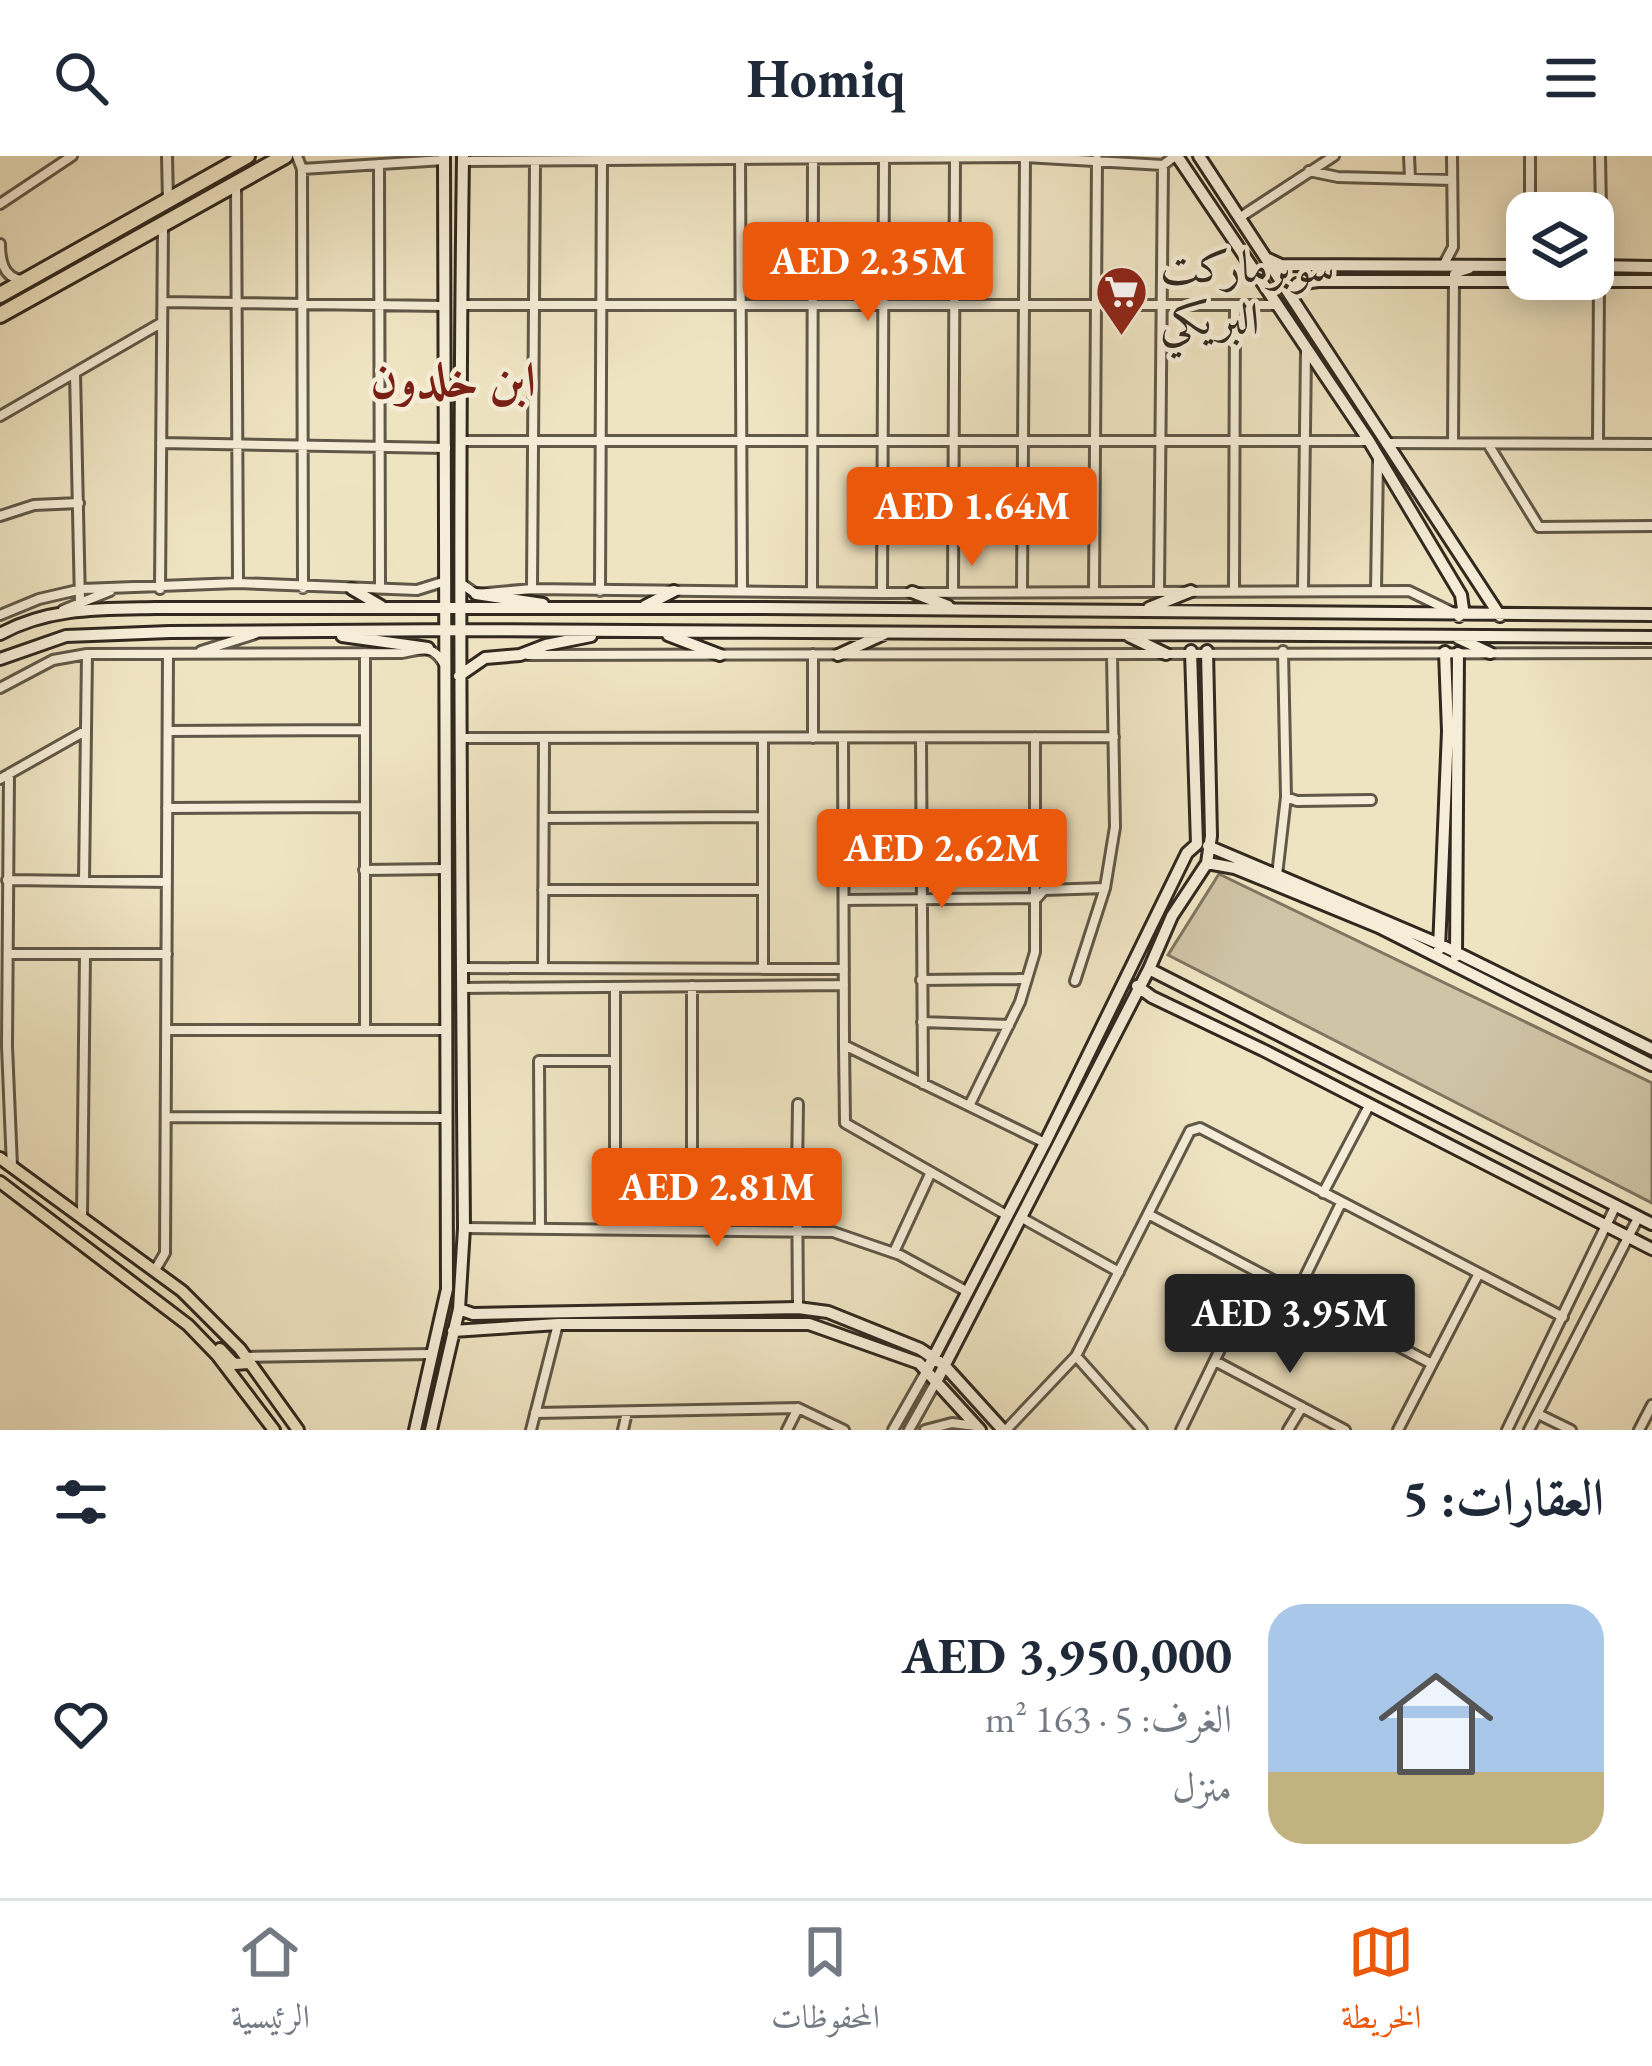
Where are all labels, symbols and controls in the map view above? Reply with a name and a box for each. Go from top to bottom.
text: Homiq [747,43,905,113]
icon: search [48,45,114,111]
icon: menu [1538,45,1604,111]
map controls [1506,192,1614,300]
button: layers [1506,192,1614,300]
pin: AED 2.35M [731,222,1005,324]
text: AED 2.35M [770,235,966,286]
place label: سوبرماركت البريكي [1160,237,1335,359]
supermarket icon: سوبرماركت البريكي [1093,264,1149,338]
district label: ابن خلدون [370,348,536,410]
pin: AED 1.64M [835,467,1109,569]
text: AED 1.64M [874,480,1070,531]
pin: AED 2.62M [805,809,1079,911]
text: AED 2.62M [844,822,1040,873]
pin: AED 2.81M [580,1148,854,1250]
text: AED 2.81M [619,1161,815,1212]
pin: AED 3.95M [1153,1274,1427,1376]
text: AED 3.95M [1192,1287,1388,1338]
text: العقارات: 5 [1402,1464,1604,1530]
icon: filters [48,1469,114,1535]
text: AED 3,950,000 [901,1622,1232,1688]
icon: home [1364,1652,1508,1796]
icon: heart [48,1691,114,1757]
text: الغرف: 5 · 163 m² [985,1693,1232,1744]
text: منزل [1172,1762,1232,1813]
tab: الرئيسية [231,1919,310,2049]
tab: المحفوظات [771,1919,880,2049]
tab: الخريطة [1341,1919,1421,2049]

